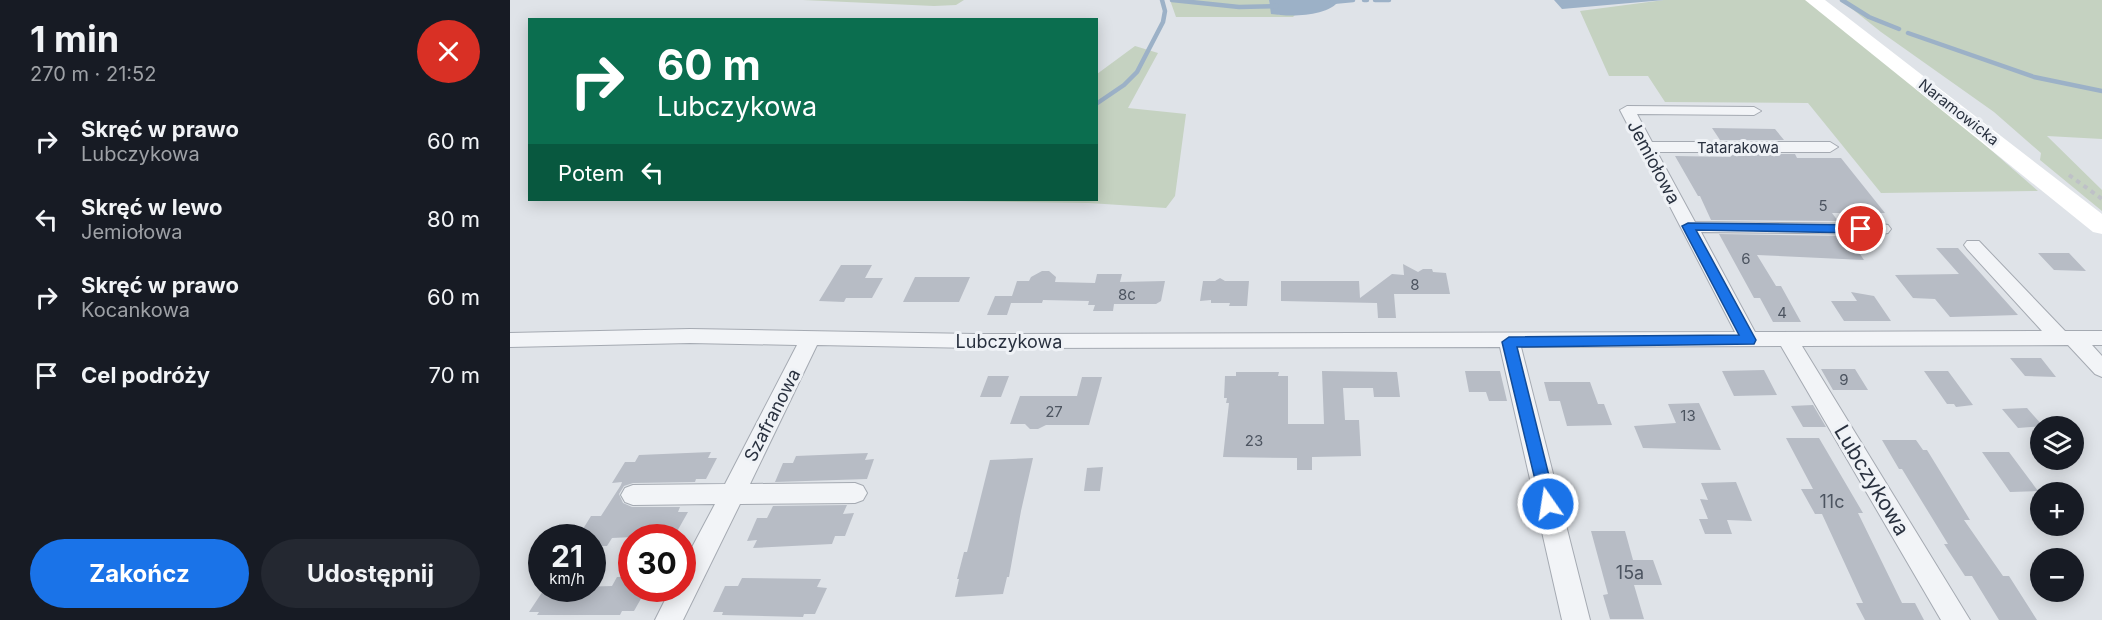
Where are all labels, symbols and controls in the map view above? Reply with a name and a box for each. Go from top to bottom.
text: 1 min [30,17,119,61]
button: close [417,20,480,83]
text: 60 m [657,39,761,90]
icon: right [558,42,636,120]
text: 270 m · 21:52 [30,62,156,86]
street label: Naramowicka [1915,75,2003,149]
text: Lubczykowa [657,90,817,123]
text: Skręć w prawo [81,116,239,142]
street label: Jemiołowa [1623,117,1685,207]
icon: right [30,125,63,158]
text: 60 m [427,128,480,154]
street label: Tatarakowa [1697,138,1779,157]
text: Lubczykowa [81,142,200,166]
icon: left [636,156,669,189]
text: Potem [558,160,624,186]
text: Skręć w lewo [81,194,222,220]
house number: 5 [1818,196,1828,215]
icon: left [30,203,63,236]
pin [1835,203,1886,254]
text: 80 m [427,206,480,232]
icon: arrive [1844,212,1877,245]
text: Jemiołowa [81,220,183,244]
house number: 6 [1741,249,1751,268]
text: Skręć w prawo [81,272,239,298]
house number: 8 [1410,275,1420,294]
icon: right [30,281,63,314]
text: 60 m [427,284,480,310]
house number: 8c [1118,285,1136,304]
text: Kocankowa [81,298,190,322]
house number: 4 [1777,303,1787,322]
street label: Lubczykowa [956,331,1062,352]
icon: arrive [30,359,63,392]
text: Cel podróży [81,362,210,388]
text: 70 m [429,362,480,388]
street label: Szafranowa [740,365,804,465]
house number: 9 [1839,370,1849,389]
house number: 27 [1045,402,1063,421]
house number: 13 [1680,406,1696,425]
map controls [2030,416,2084,602]
button: layers [2030,416,2084,470]
street label: Lubczykowa [1829,420,1915,540]
house number: 23 [1245,431,1263,450]
position arrow [1516,472,1580,536]
button: + [2030,482,2084,536]
house number: 11c [1820,491,1844,512]
speed limit sign: 30 [618,524,696,602]
text: 21 [551,538,583,574]
button: Zakończ [30,539,249,608]
button: Udostępnij [261,539,480,608]
button: − [2030,548,2084,602]
house number: 15a [1616,562,1644,583]
text: km/h [549,569,585,588]

